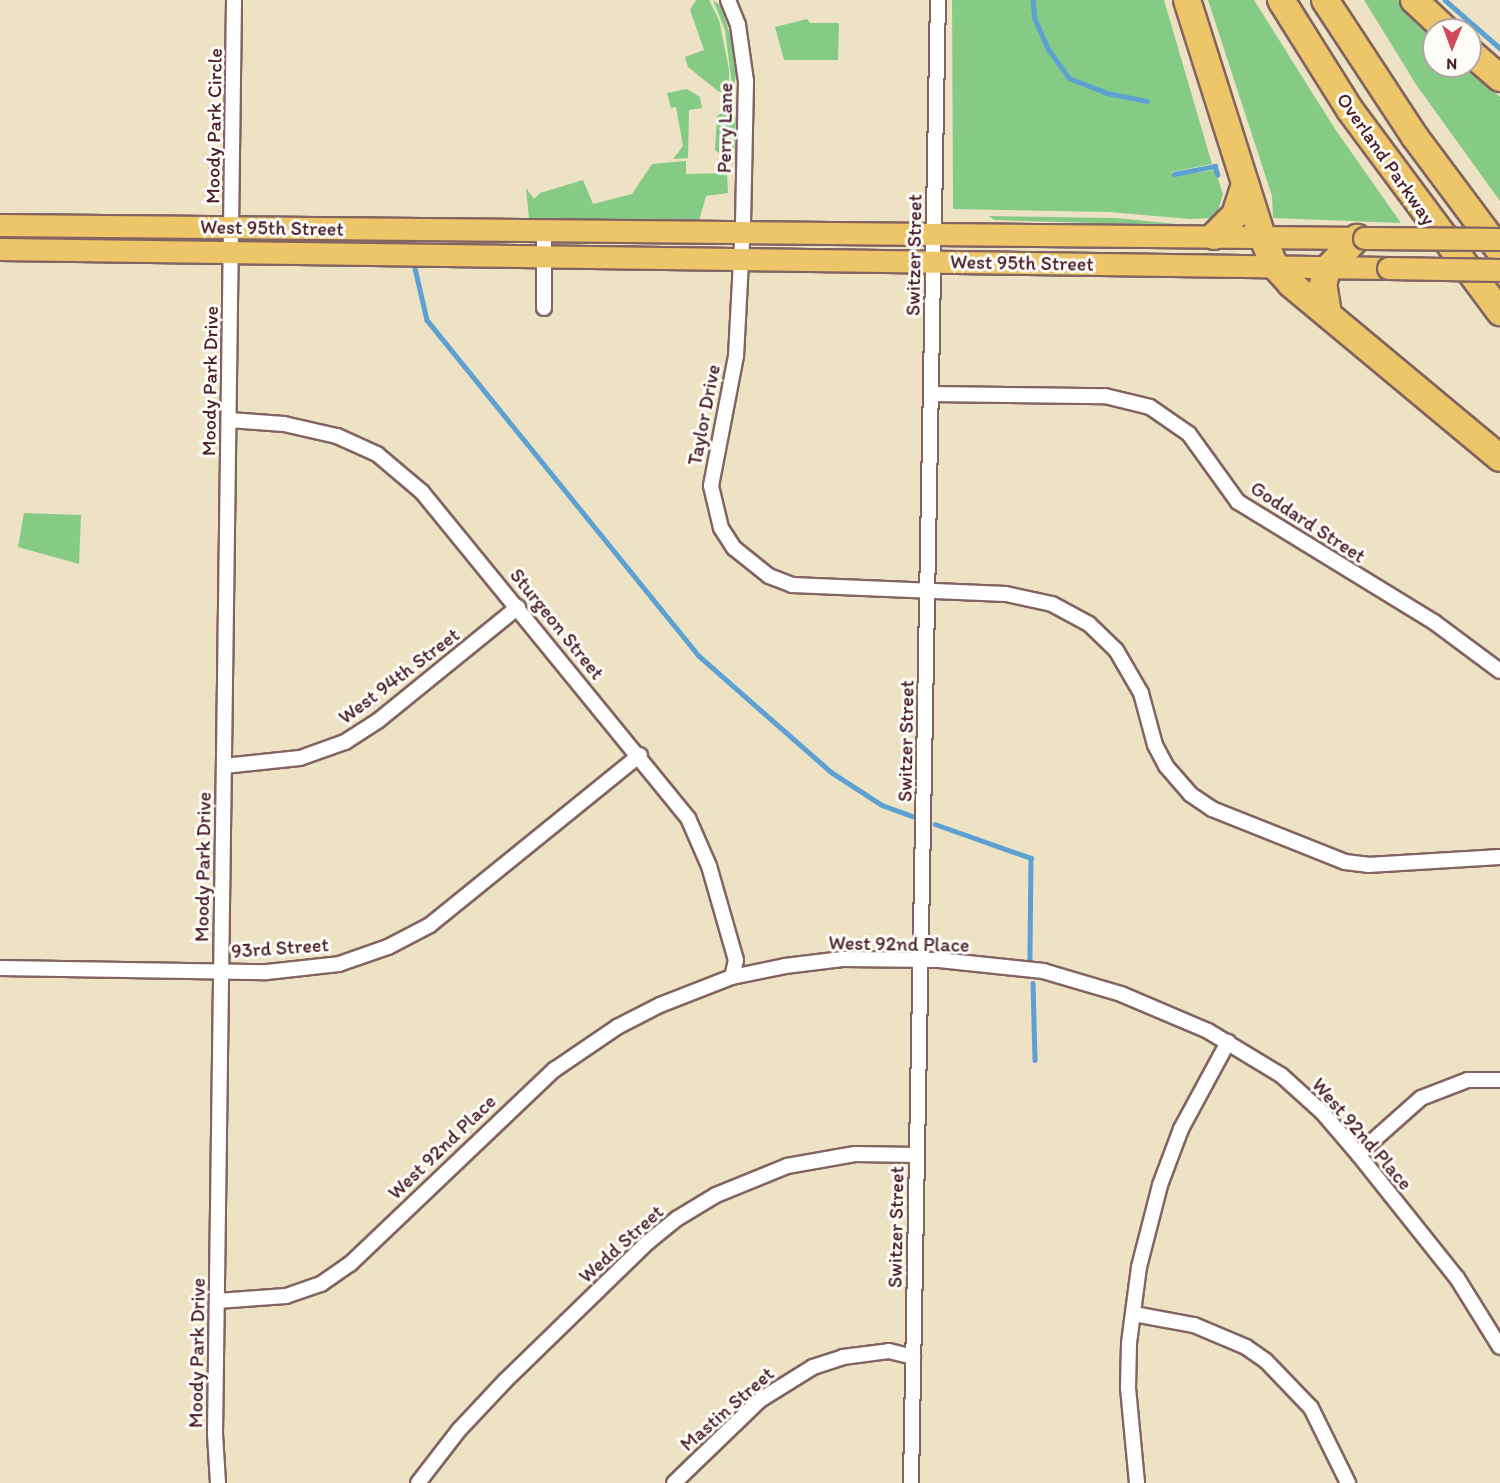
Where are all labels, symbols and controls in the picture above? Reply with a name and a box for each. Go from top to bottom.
north arrow [1422,18,1482,78]
street label: Moody Park Circle [201,48,227,204]
text: N [1446,55,1457,74]
street label: Perry Lane [712,82,738,174]
street label: Overland Parkway [1332,89,1440,229]
street label: Switzer Street [901,194,927,316]
street label: West 95th Street [200,215,344,241]
street label: West 95th Street [950,250,1094,276]
street label: Moody Park Drive [197,306,223,456]
street label: Taylor Drive [682,363,726,467]
street label: Goddard Street [1246,476,1370,568]
street label: Sturgeon Street [505,564,609,684]
street label: West 94th Street [334,623,464,729]
street label: Switzer Street [893,680,919,802]
street label: Moody Park Drive [190,792,216,942]
street label: West 92nd Place [829,931,969,957]
street label: 93rd Street [231,933,329,963]
street label: West 92nd Place [1307,1073,1417,1195]
street label: West 92nd Place [383,1090,501,1204]
street label: Switzer Street [883,1166,909,1288]
street label: Wedd Street [574,1200,668,1288]
street label: Moody Park Drive [184,1278,210,1428]
street label: Mastin Street [675,1362,779,1456]

